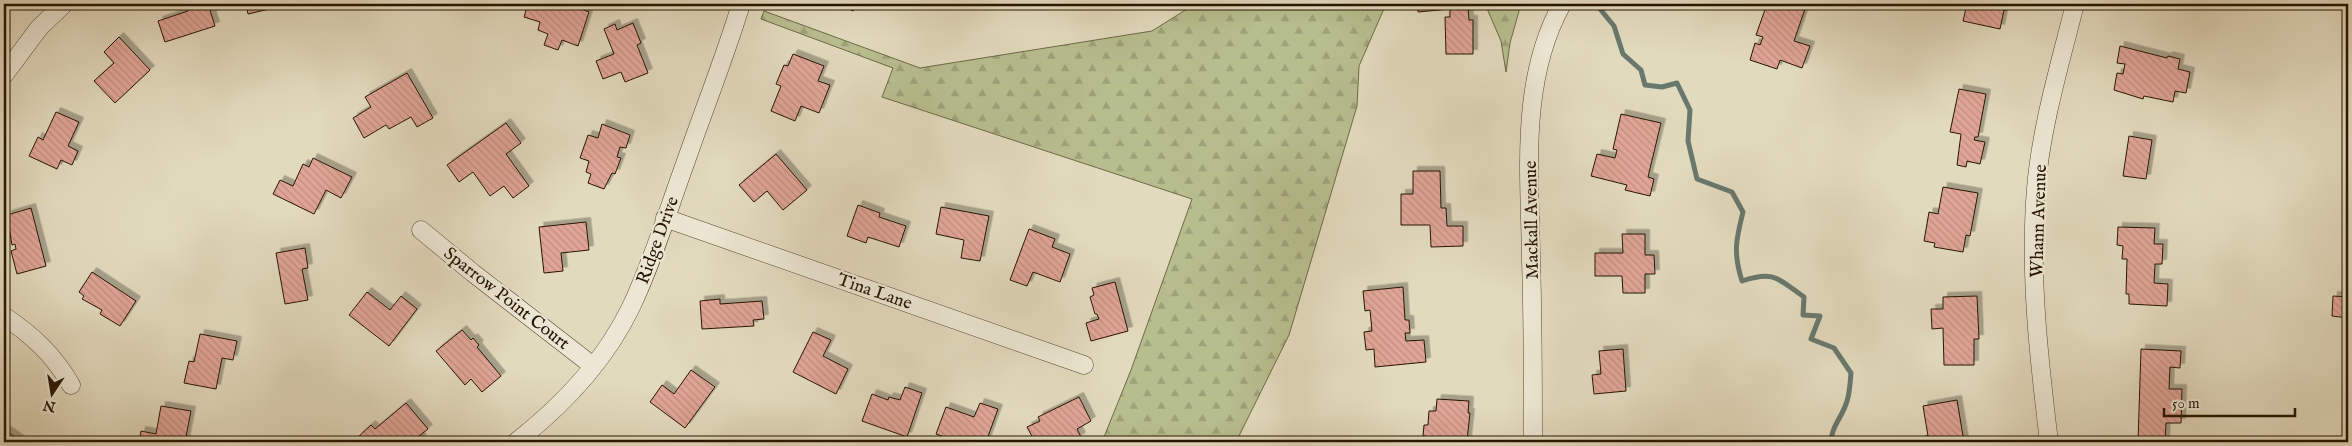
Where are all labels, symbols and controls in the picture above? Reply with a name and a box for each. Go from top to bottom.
street label: Mackall Avenue [1520,160,1545,279]
street label: Whann Avenue [2026,164,2053,278]
street label: Ridge Drive [632,193,685,288]
street label: Sparrow Point Court [438,243,574,356]
street label: Tina Lane [834,269,915,316]
north arrow [28,368,78,418]
scale bar [2164,386,2296,418]
text: 50 m [2172,394,2200,413]
text: N [42,396,58,416]

